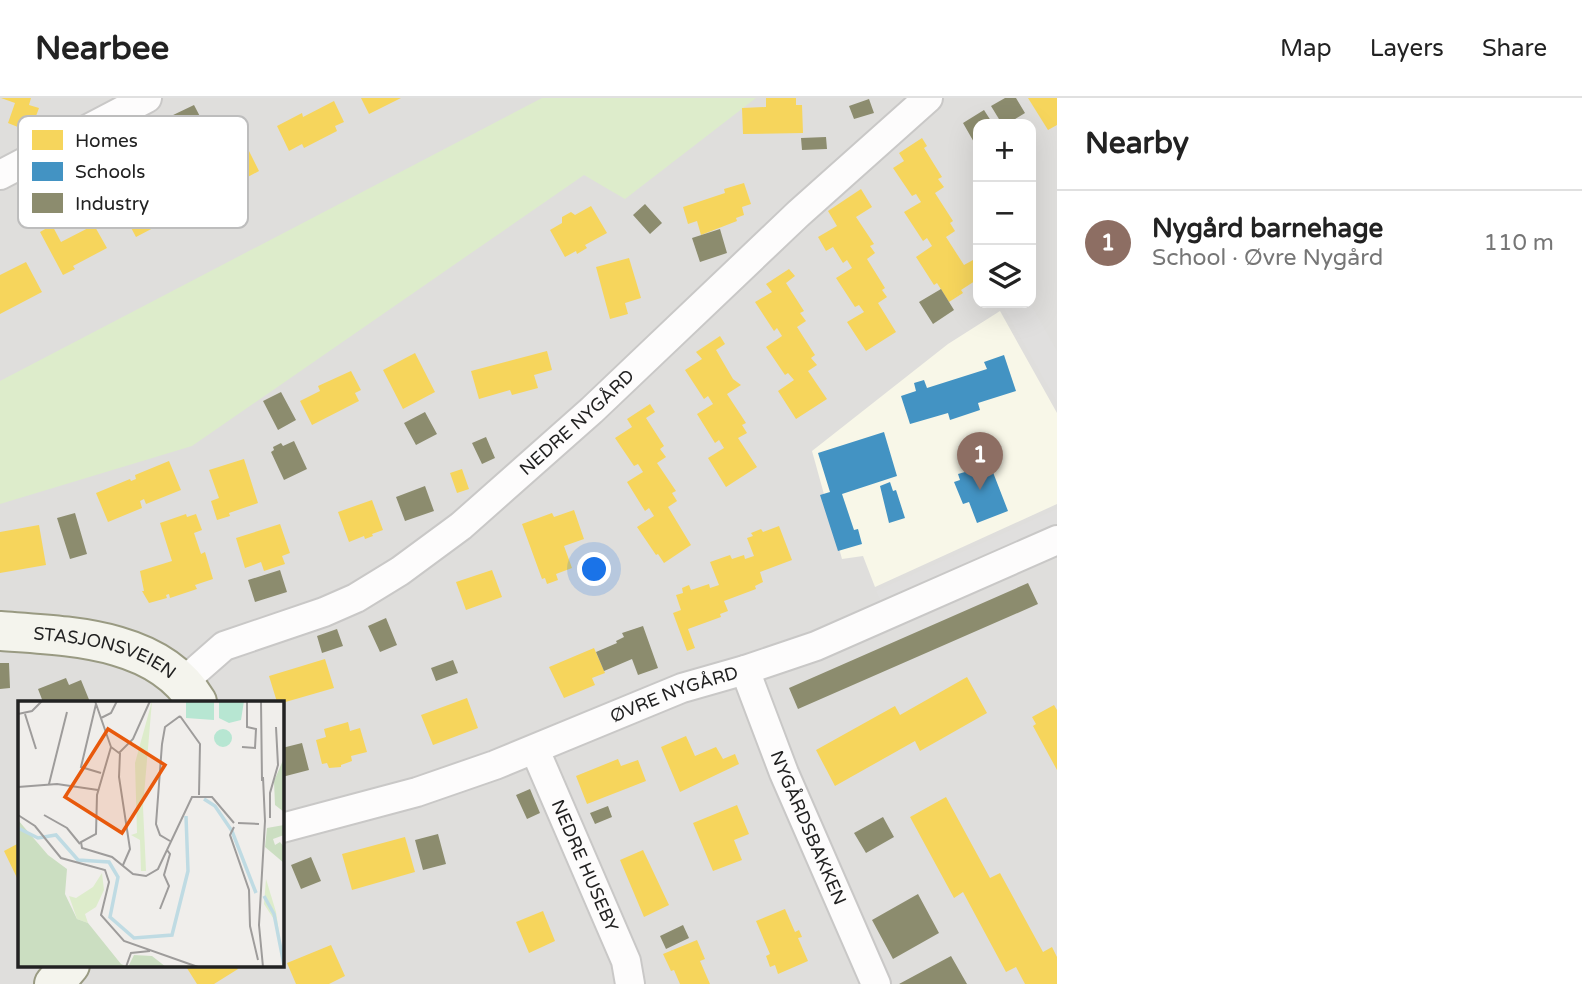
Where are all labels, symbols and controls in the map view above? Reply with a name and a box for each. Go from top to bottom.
text: Nearbee [35,29,169,68]
text: Map [1280,34,1332,63]
text: Layers [1370,34,1444,63]
text: Share [1482,34,1547,63]
legend [18,116,248,228]
map controls [973,119,1036,308]
button: + [973,119,1036,182]
text: Nearby [1085,125,1189,162]
text: Homes [75,130,138,152]
text: Schools [75,161,145,183]
button: − [973,182,1036,245]
text: Industry [75,193,149,215]
text: Nygård barnehage [1152,213,1383,244]
text: 1 [1101,229,1115,257]
text: 110 m [1484,229,1554,257]
text: School · Øvre Nygård [1152,244,1383,272]
button: layers [973,245,1036,308]
street label: NEDRE NYGÅRD [515,365,639,480]
pin: 1 [957,432,1003,490]
your location [577,552,611,586]
street label: STASJONSVEIEN [33,622,180,683]
street label: ØVRE NYGÅRD [607,662,741,727]
inset map [18,701,284,967]
street label: NYGÅRDSBAKKEN [766,747,851,908]
street label: NEDRE HUSEBY [547,796,623,936]

